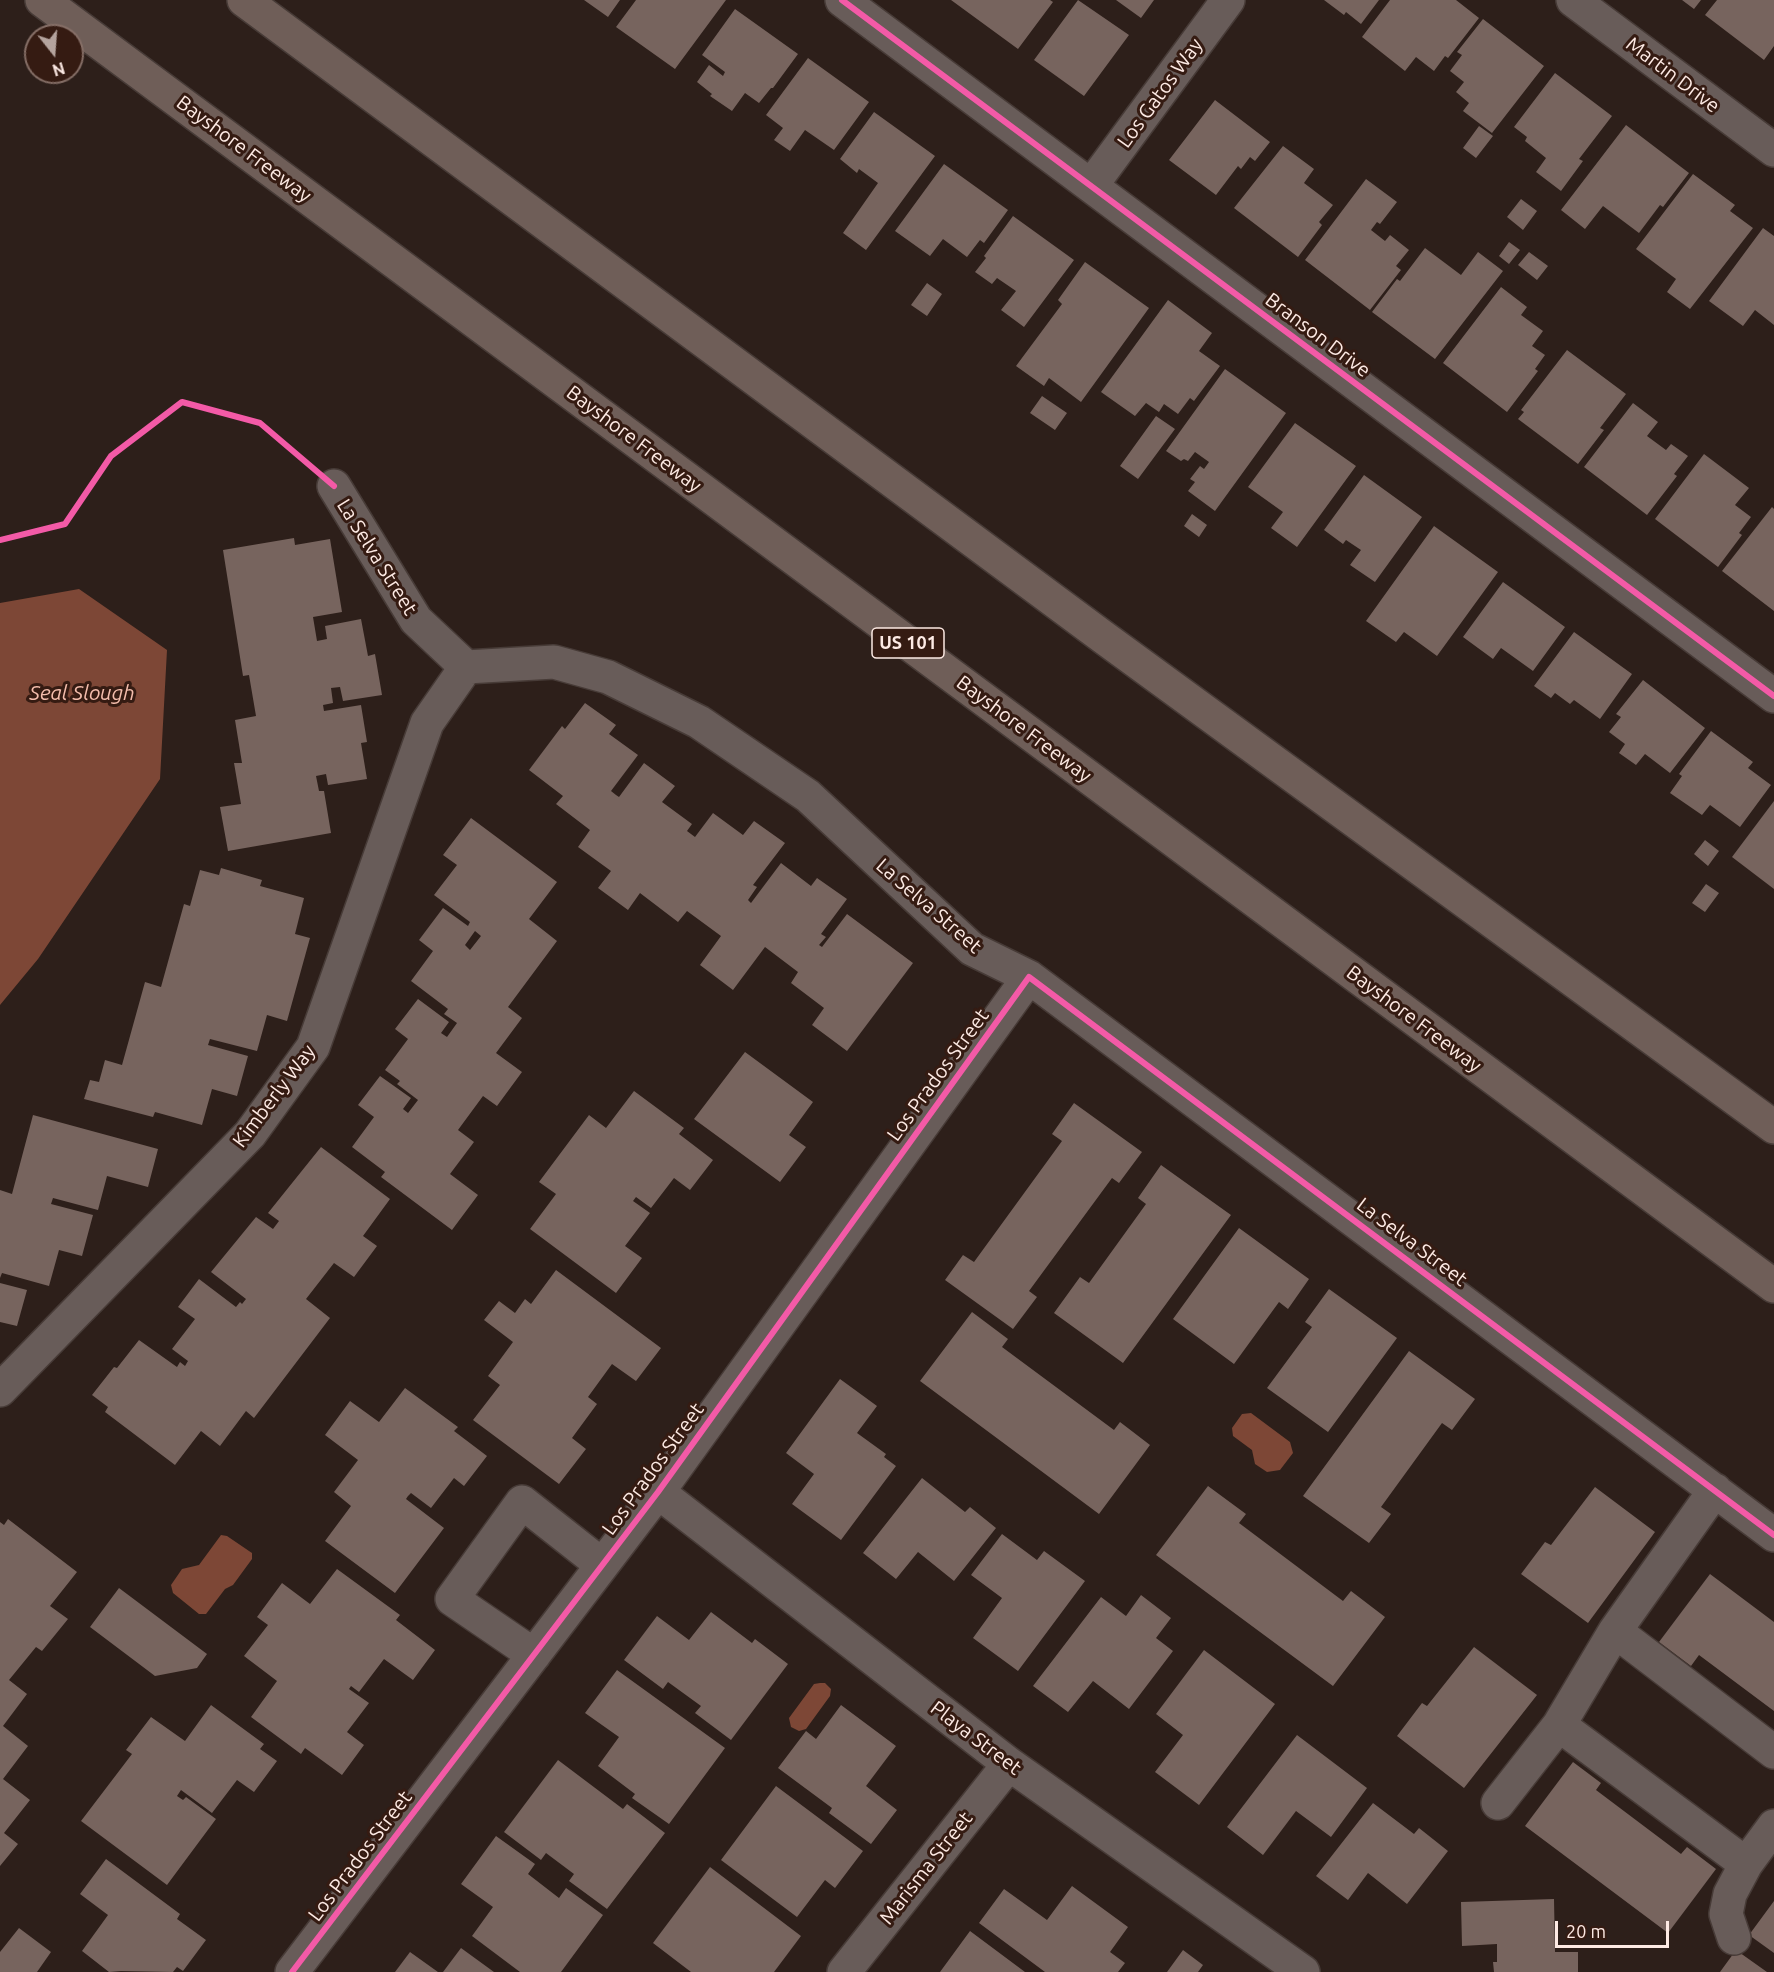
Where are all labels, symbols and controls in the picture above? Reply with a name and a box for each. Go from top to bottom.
north arrow [24,24,84,84]
street label: Martin Drive [1621,32,1725,118]
street label: Los Gatos Way [1112,34,1208,152]
text: N [50,59,67,80]
street label: Bayshore Freeway [172,90,316,208]
street label: Branson Drive [1261,288,1375,382]
street label: Bayshore Freeway [562,380,706,498]
street label: La Selva Street [332,495,422,619]
road number: US 101 [872,628,944,658]
street label: Bayshore Freeway [952,670,1096,788]
water label: Seal Slough [29,680,135,706]
street label: La Selva Street [871,854,987,958]
street label: Bayshore Freeway [1342,960,1486,1078]
street label: Los Prados Street [882,1004,994,1146]
street label: Kimberly Way [228,1040,320,1152]
street label: La Selva Street [1352,1193,1472,1291]
street label: Los Prados Street [597,1398,709,1540]
street label: Playa Street [926,1696,1026,1780]
street label: Los Prados Street [303,1786,417,1926]
street label: Marisma Street [874,1807,978,1929]
scale bar [1558,1909,1672,1947]
text: 20 m [1566,1921,1606,1941]

